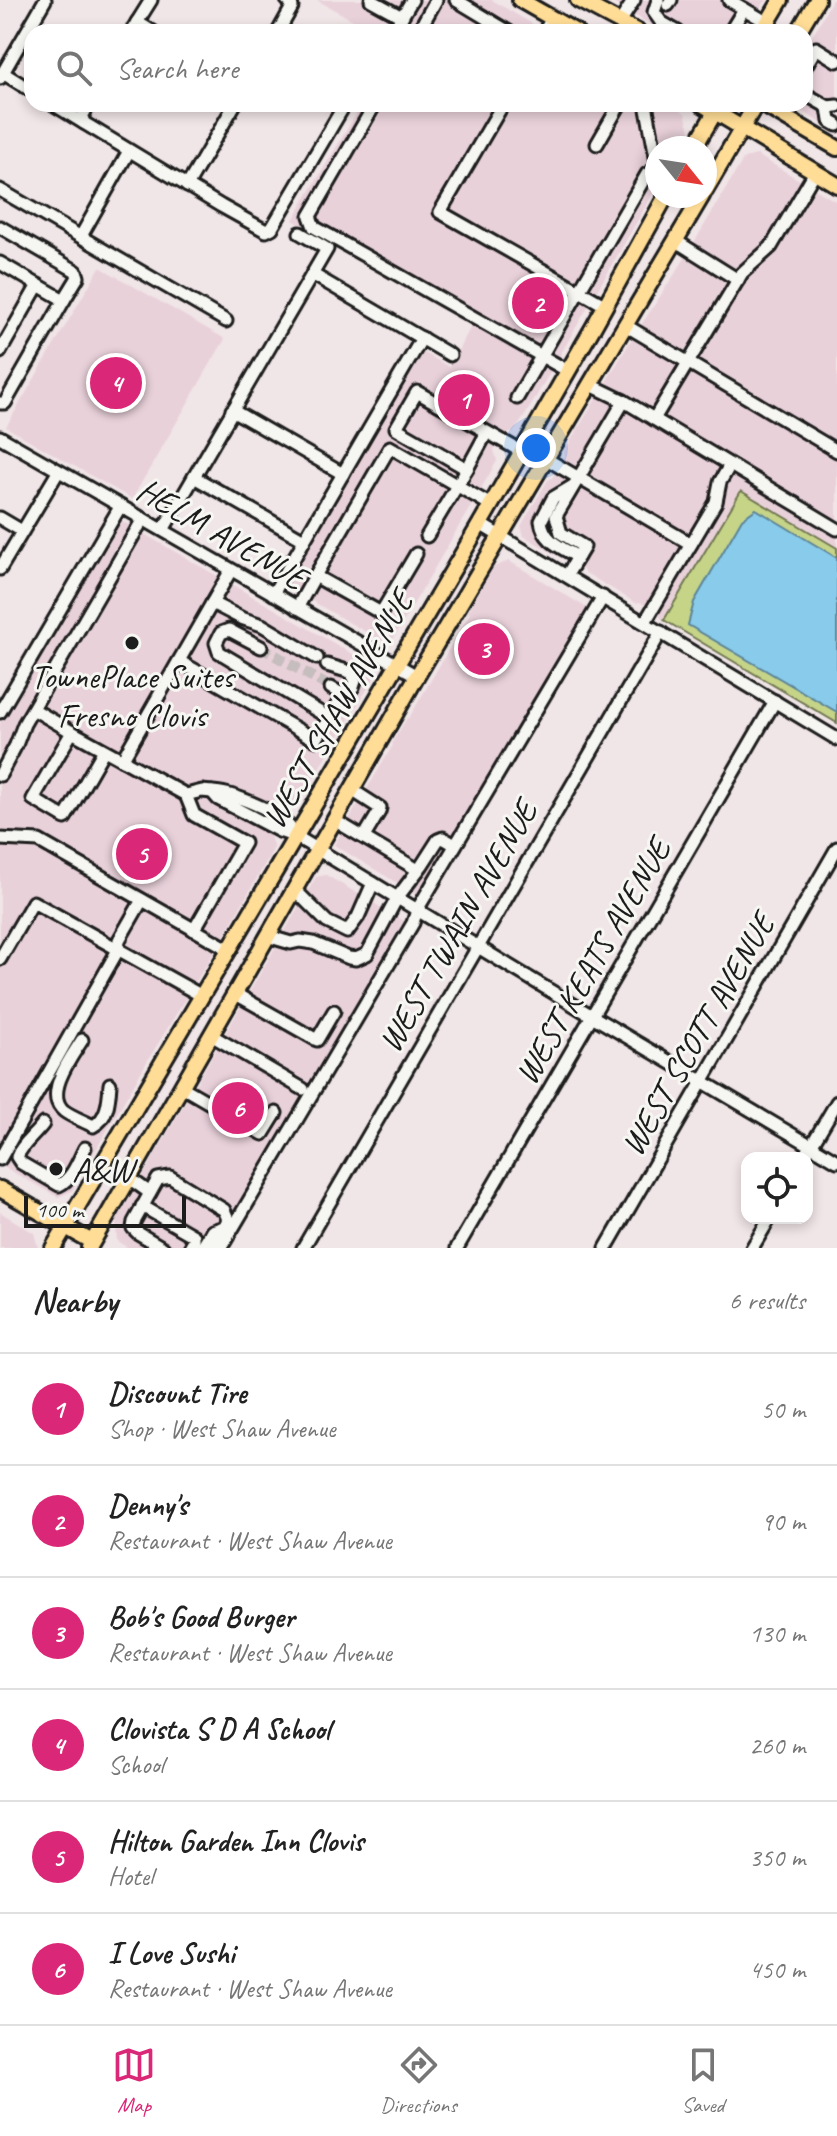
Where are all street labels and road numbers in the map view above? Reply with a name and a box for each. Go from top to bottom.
street label: HELM AVENUE [129,468,318,601]
street label: WEST SHAW AVENUE [252,579,425,836]
street label: WEST TWAIN AVENUE [368,790,549,1059]
street label: WEST KEATS AVENUE [505,827,682,1092]
street label: WEST SCOTT AVENUE [611,902,786,1163]

